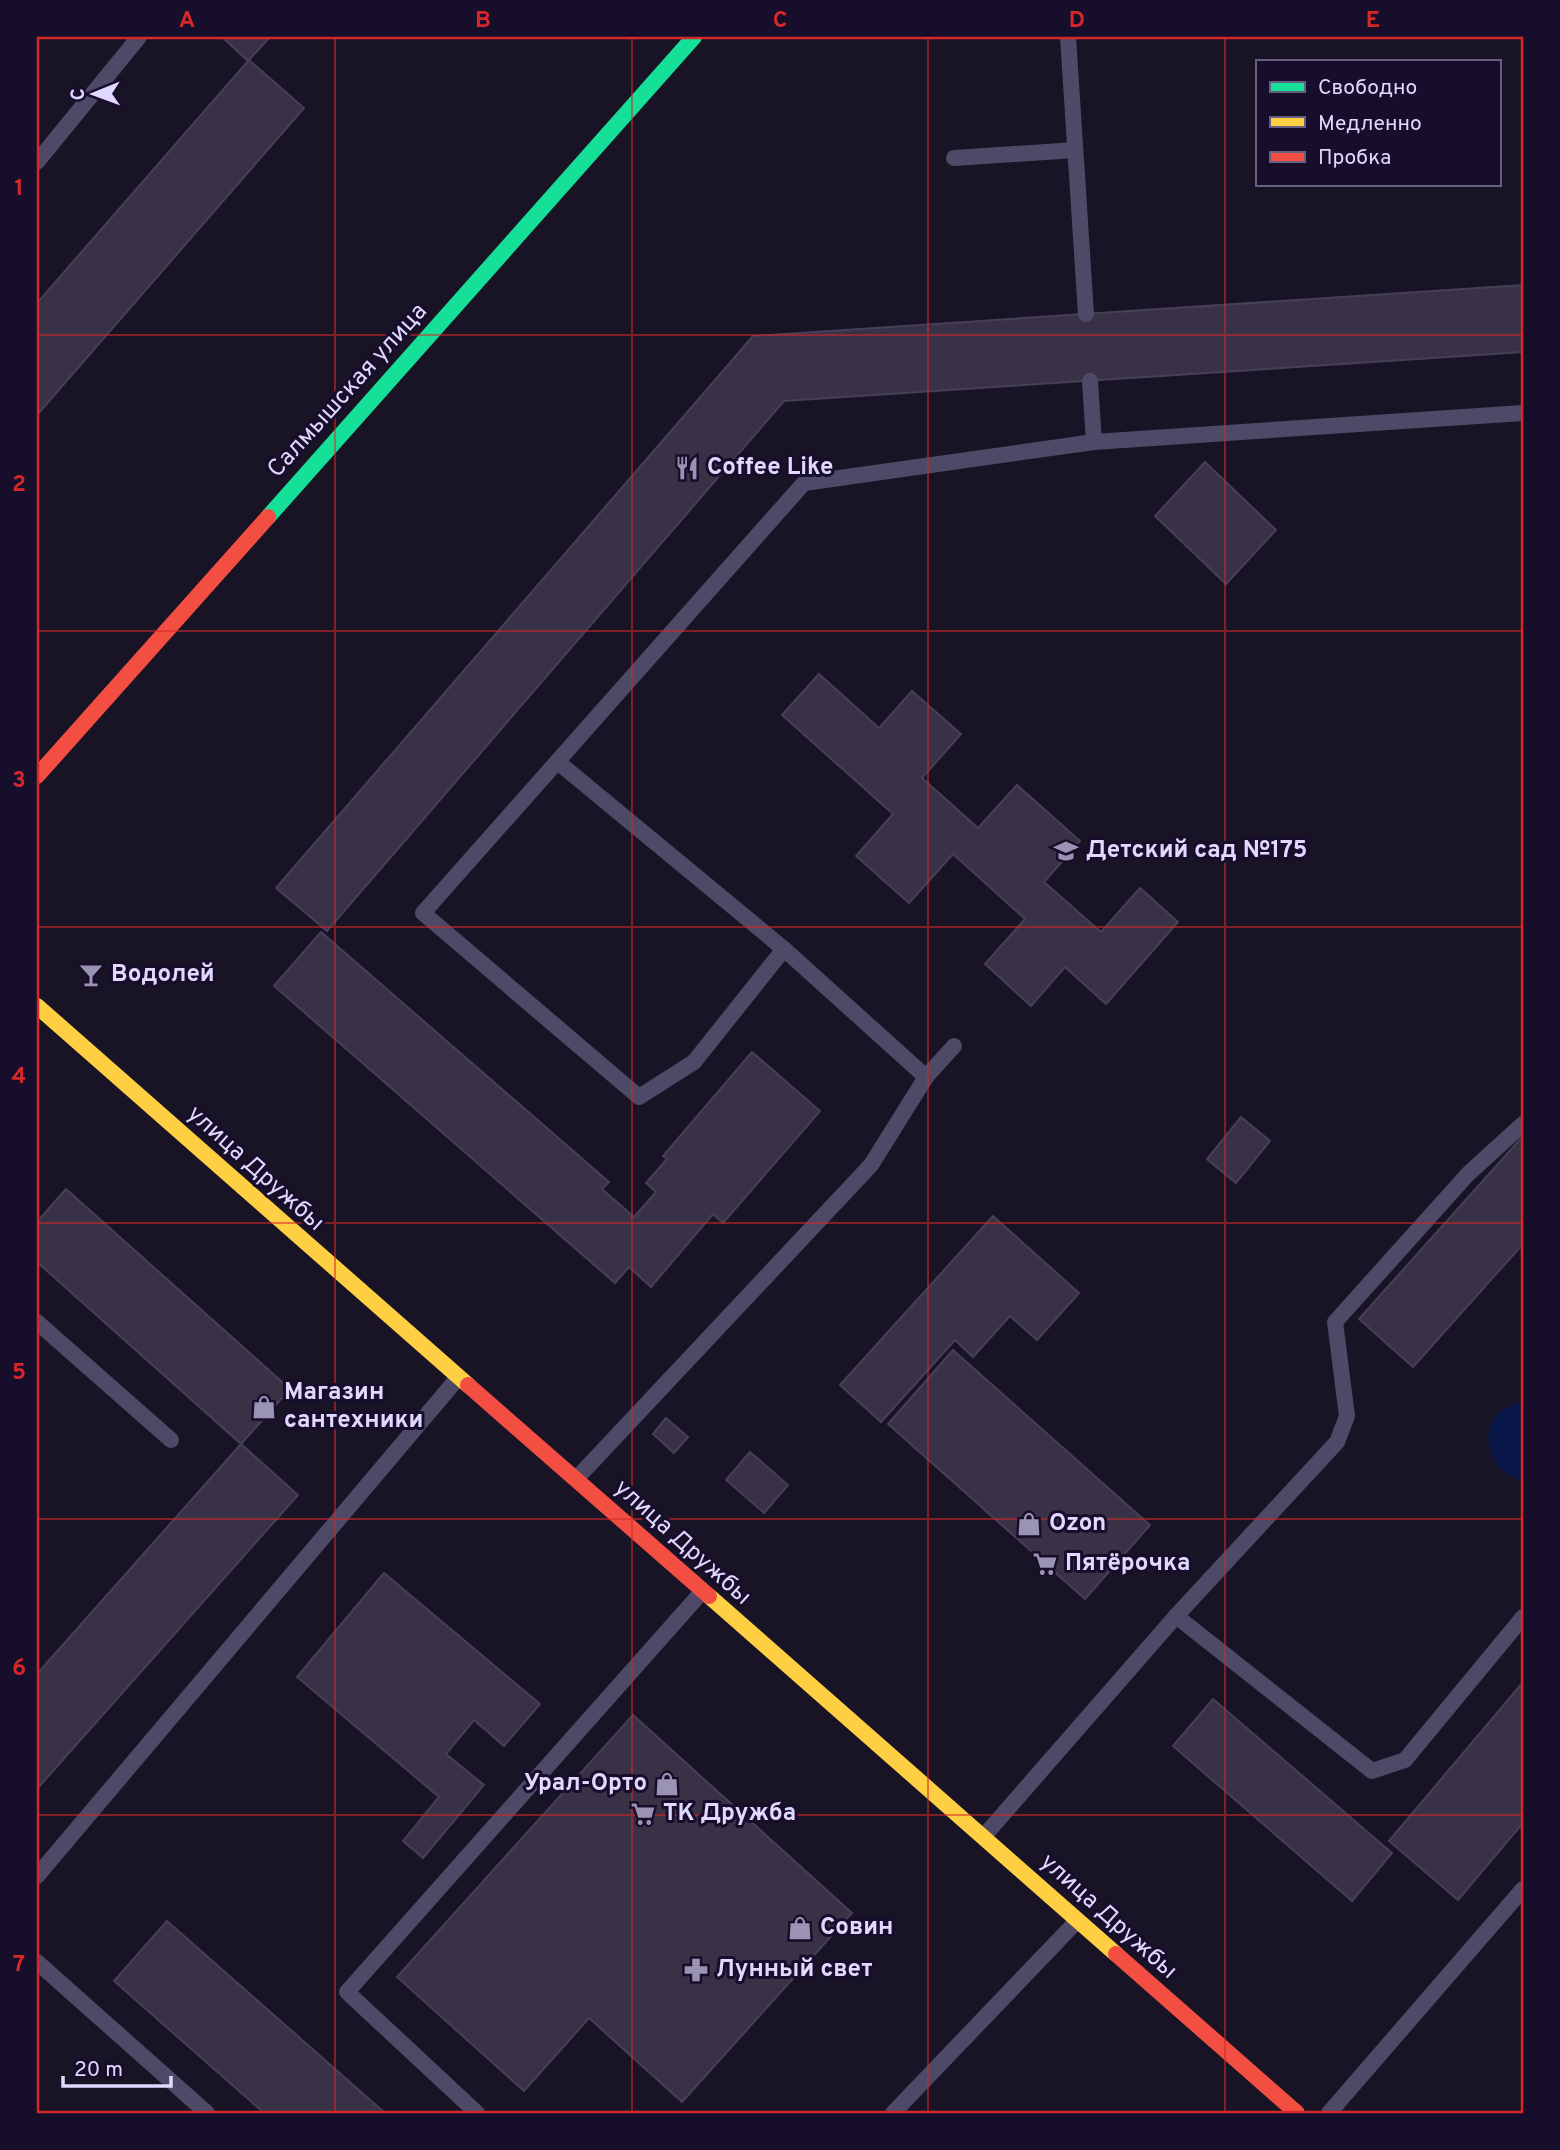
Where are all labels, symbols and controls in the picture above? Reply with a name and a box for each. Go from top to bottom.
text: A [179,7,195,36]
text: B [475,7,491,36]
text: C [773,7,787,36]
text: D [1069,7,1085,36]
text: E [1366,7,1380,36]
north arrow [60,60,130,130]
legend [1256,60,1500,186]
text: Свободно [1318,75,1417,102]
text: С [67,88,91,101]
text: Медленно [1318,111,1422,138]
text: Пробка [1318,145,1391,172]
text: 1 [14,175,24,204]
street label: Салмышская улица [262,298,434,484]
place label: Coffee Like [707,453,833,483]
restaurant icon: Coffee Like [673,454,701,482]
text: 2 [12,471,26,500]
text: 3 [12,767,26,796]
place label: Детский сад №175 [1086,836,1307,866]
school or university icon: Детский сад №175 [1052,837,1080,865]
place label: Водолей [111,960,215,990]
bar icon: Водолей [77,961,105,989]
text: 4 [12,1063,26,1092]
street label: улица Дружбы [180,1100,330,1238]
text: 5 [12,1359,26,1388]
place label: Магазин сантехники [284,1378,423,1436]
shop icon: Магазин сантехники [250,1393,278,1421]
street label: улица Дружбы [607,1474,757,1612]
place label: Ozon [1049,1509,1106,1539]
shop icon: Ozon [1015,1510,1043,1538]
place label: Пятёрочка [1065,1549,1190,1579]
supermarket icon: Пятёрочка [1031,1550,1059,1578]
text: 6 [12,1655,26,1684]
place label: Урал-Орто [524,1769,647,1799]
shop icon: Урал-Орто [653,1770,681,1798]
place label: ТК Дружба [663,1799,796,1829]
supermarket icon: ТК Дружба [629,1800,657,1828]
street label: улица Дружбы [1033,1848,1183,1986]
place label: Совин [820,1913,893,1943]
shop icon: Совин [786,1914,814,1942]
text: 7 [13,1951,25,1980]
place label: Лунный свет [716,1955,872,1985]
pharmacy icon: Лунный свет [682,1956,710,1984]
scale bar [63,2045,172,2089]
text: 20 m [74,2057,123,2084]

